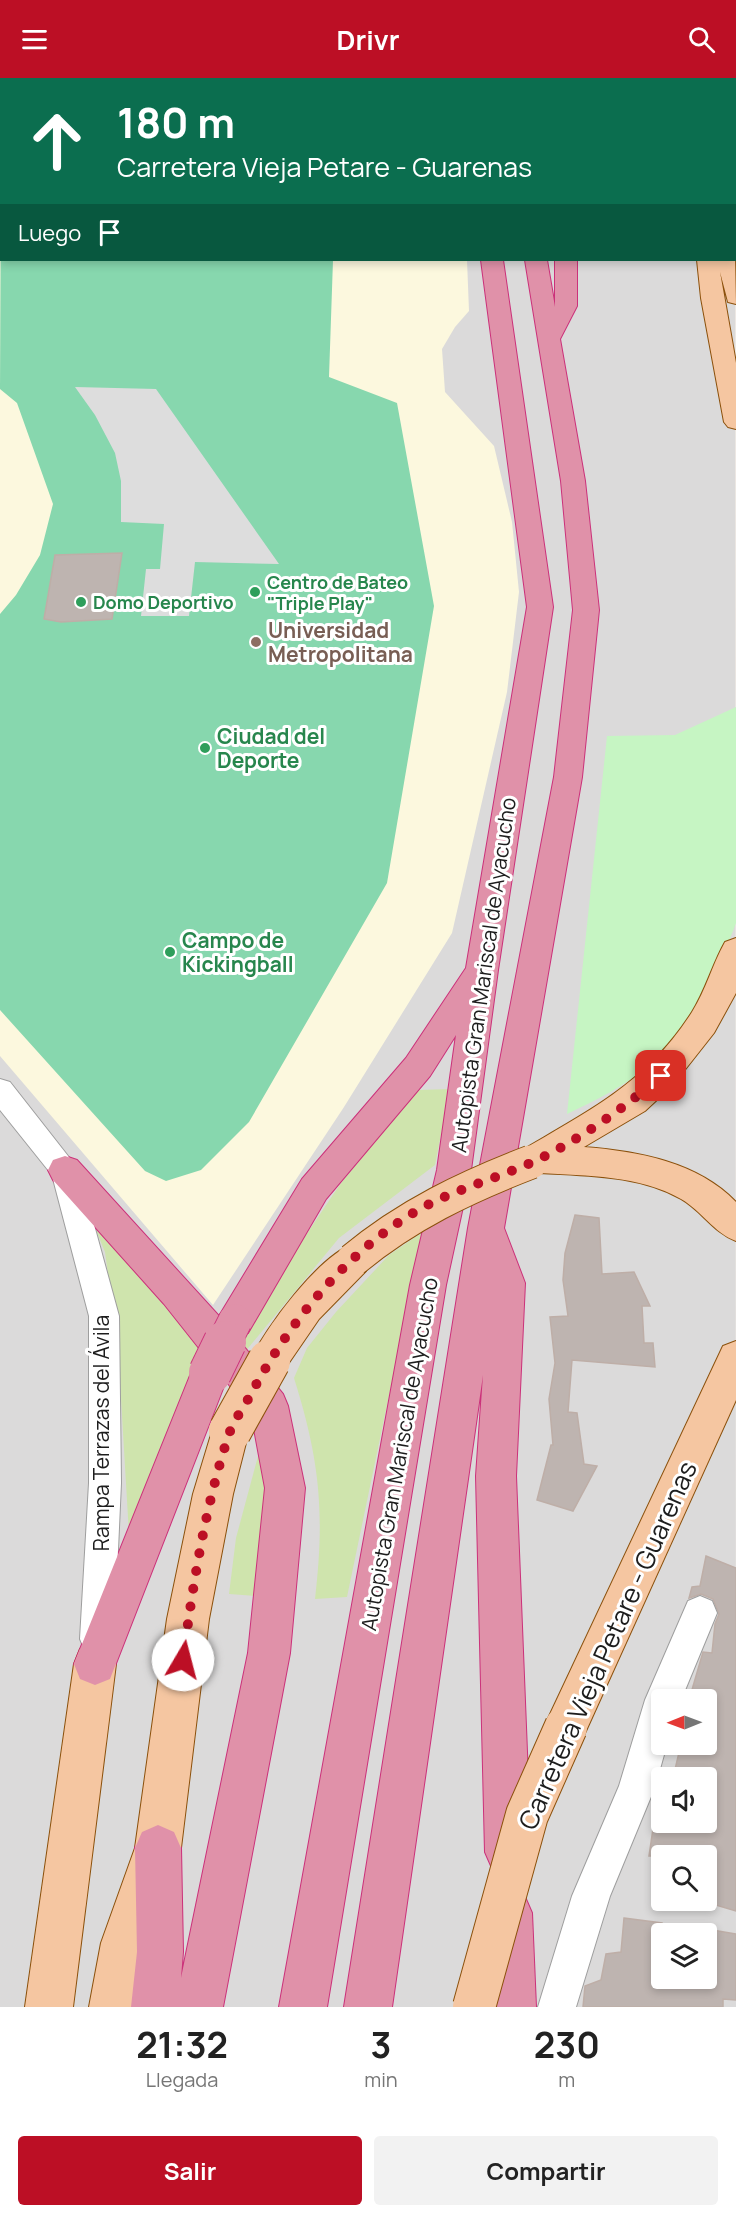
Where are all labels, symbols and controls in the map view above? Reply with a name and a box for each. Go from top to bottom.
text: Drivr [337,21,399,58]
icon: menu [18,23,51,56]
icon: search [685,23,718,56]
text: 180 m [117,93,235,151]
icon: ahead [18,102,96,180]
text: Carretera Vieja Petare - Guarenas [117,148,532,185]
icon: arrive [93,216,126,249]
text: Luego [18,218,81,248]
place label: Centro de Bateo "Triple Play" [267,570,408,615]
marker: Centro de Bateo "Triple Play" [248,585,262,599]
place label: Domo Deportivo [93,590,234,614]
marker: Domo Deportivo [74,595,88,609]
place label: Universidad Metropolitana [268,616,413,668]
marker: Universidad Metropolitana [249,635,263,649]
place label: Ciudad del Deporte [217,722,325,774]
marker: Ciudad del Deporte [198,741,212,755]
street label: Autopista Gran Mariscal de Ayacucho [444,796,522,1154]
place label: Campo de Kickingball [182,926,294,978]
marker: Campo de Kickingball [163,945,177,959]
pin [635,1050,686,1101]
icon: arrive [644,1059,677,1092]
street label: Autopista Gran Mariscal de Ayacucho [354,1275,444,1633]
street label: Rampa Terrazas del Ávila [87,1315,115,1551]
street label: Carretera Vieja Petare - Guarenas [509,1455,705,1835]
position arrow [151,1628,215,1692]
north arrow [651,1689,717,1755]
map controls [651,1689,717,1989]
button: sound [651,1767,717,1833]
button: search [651,1845,717,1911]
button: layers [651,1923,717,1989]
text: 21:32 [136,2020,228,2069]
text: 3 [370,2020,391,2069]
text: 230 [534,2020,600,2069]
text: Llegada [146,2066,218,2093]
text: min [364,2066,398,2093]
text: m [558,2066,575,2093]
button: Salir [18,2136,362,2205]
button: Compartir [374,2136,718,2205]

